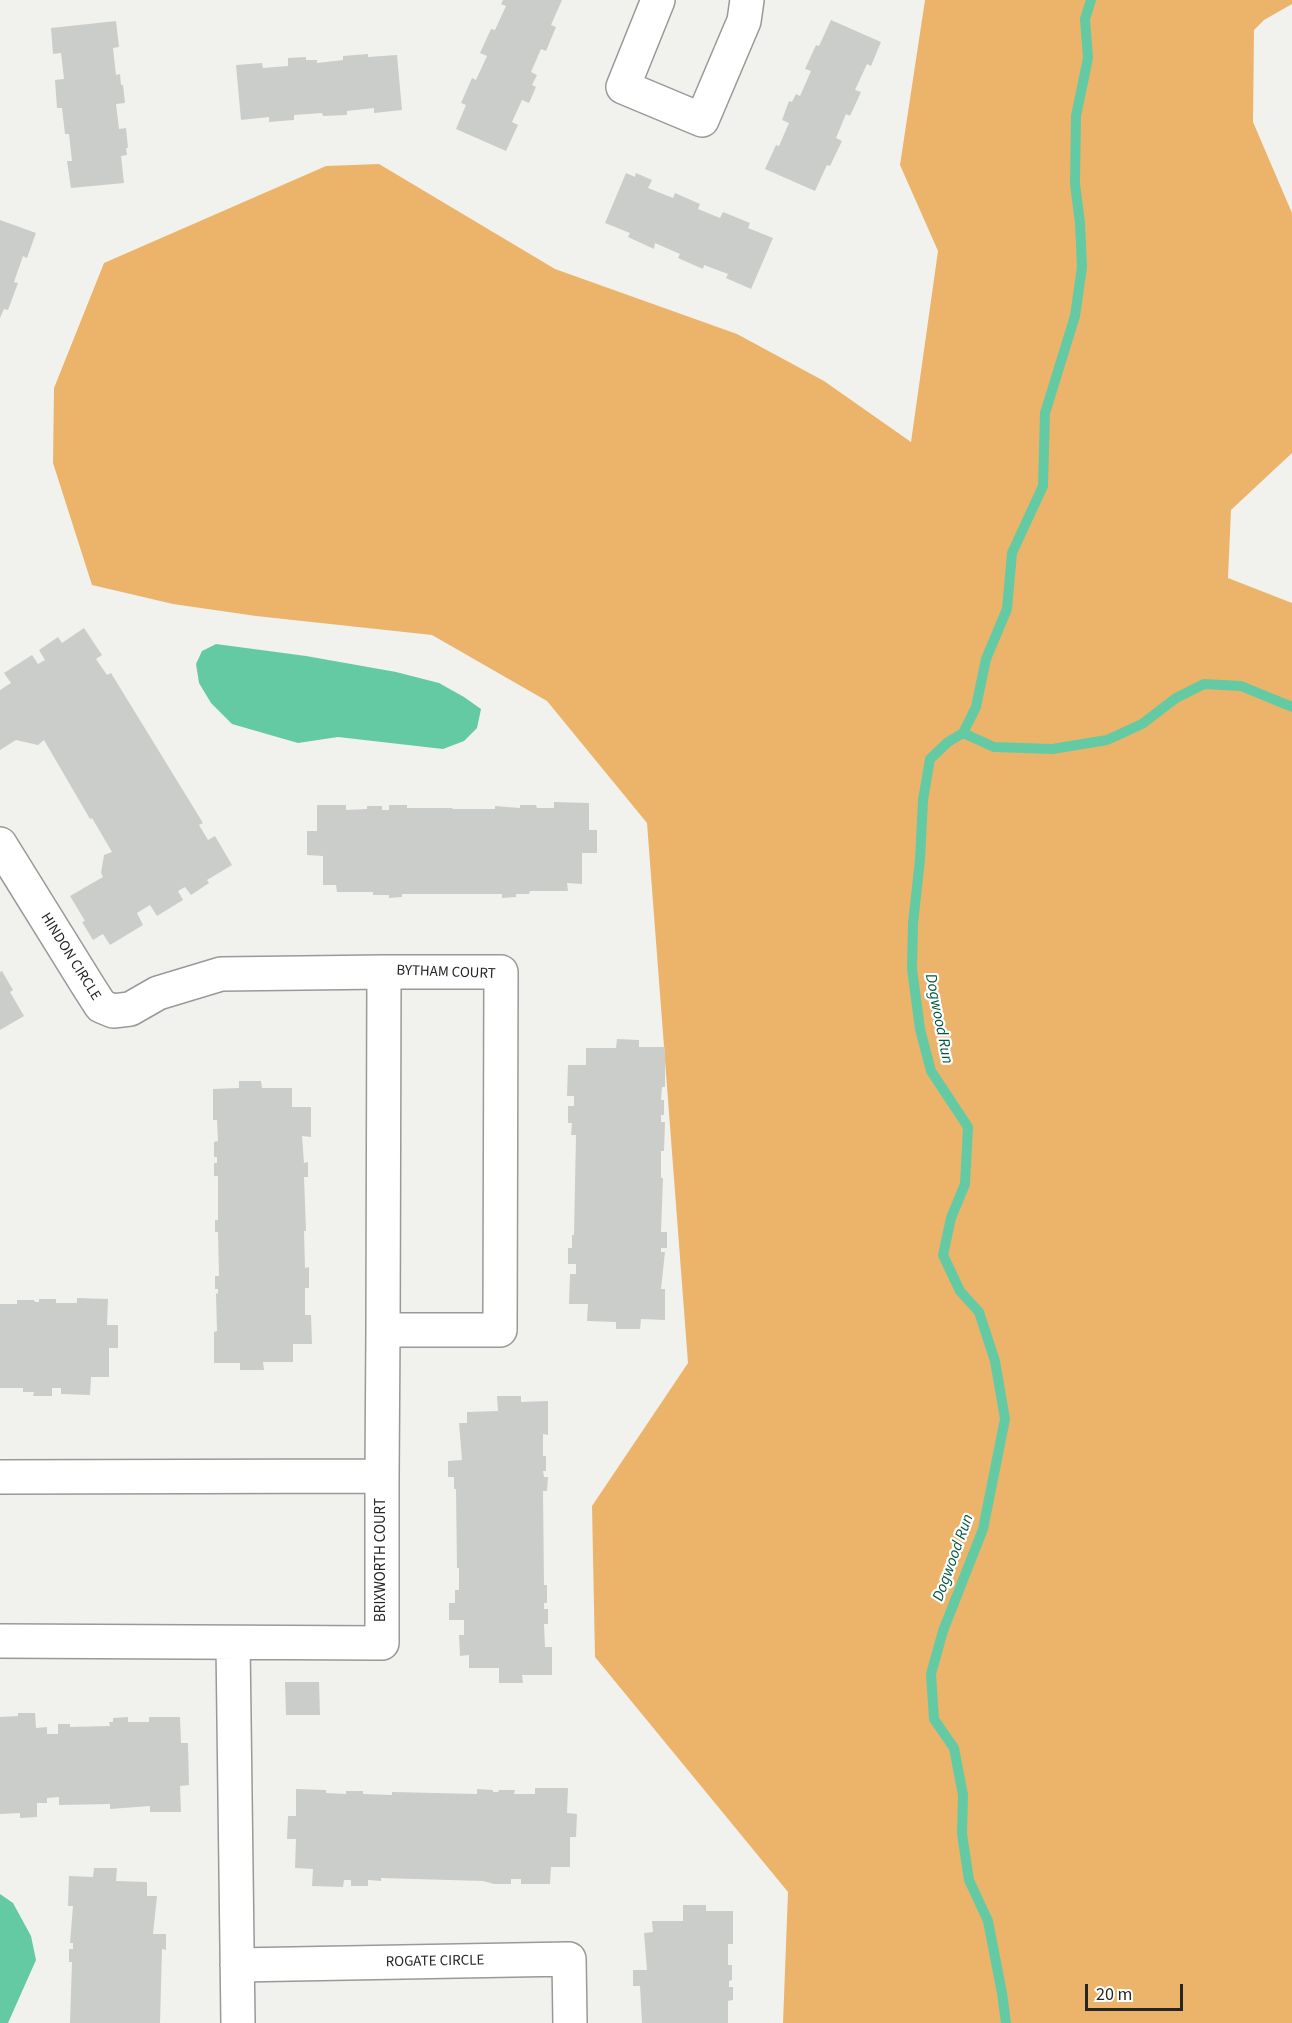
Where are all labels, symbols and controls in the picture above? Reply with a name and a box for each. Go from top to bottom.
street label: HINDON CIRCLE [36,910,104,1004]
street label: BYTHAM COURT [396,962,496,984]
water label: Dogwood Run [920,972,956,1066]
street label: BRIXWORTH COURT [373,1498,391,1622]
water label: Dogwood Run [929,1512,979,1604]
street label: ROGATE CIRCLE [385,1952,485,1972]
scale bar [1088,1972,1186,2010]
text: 20 m [1096,1982,1132,2007]

